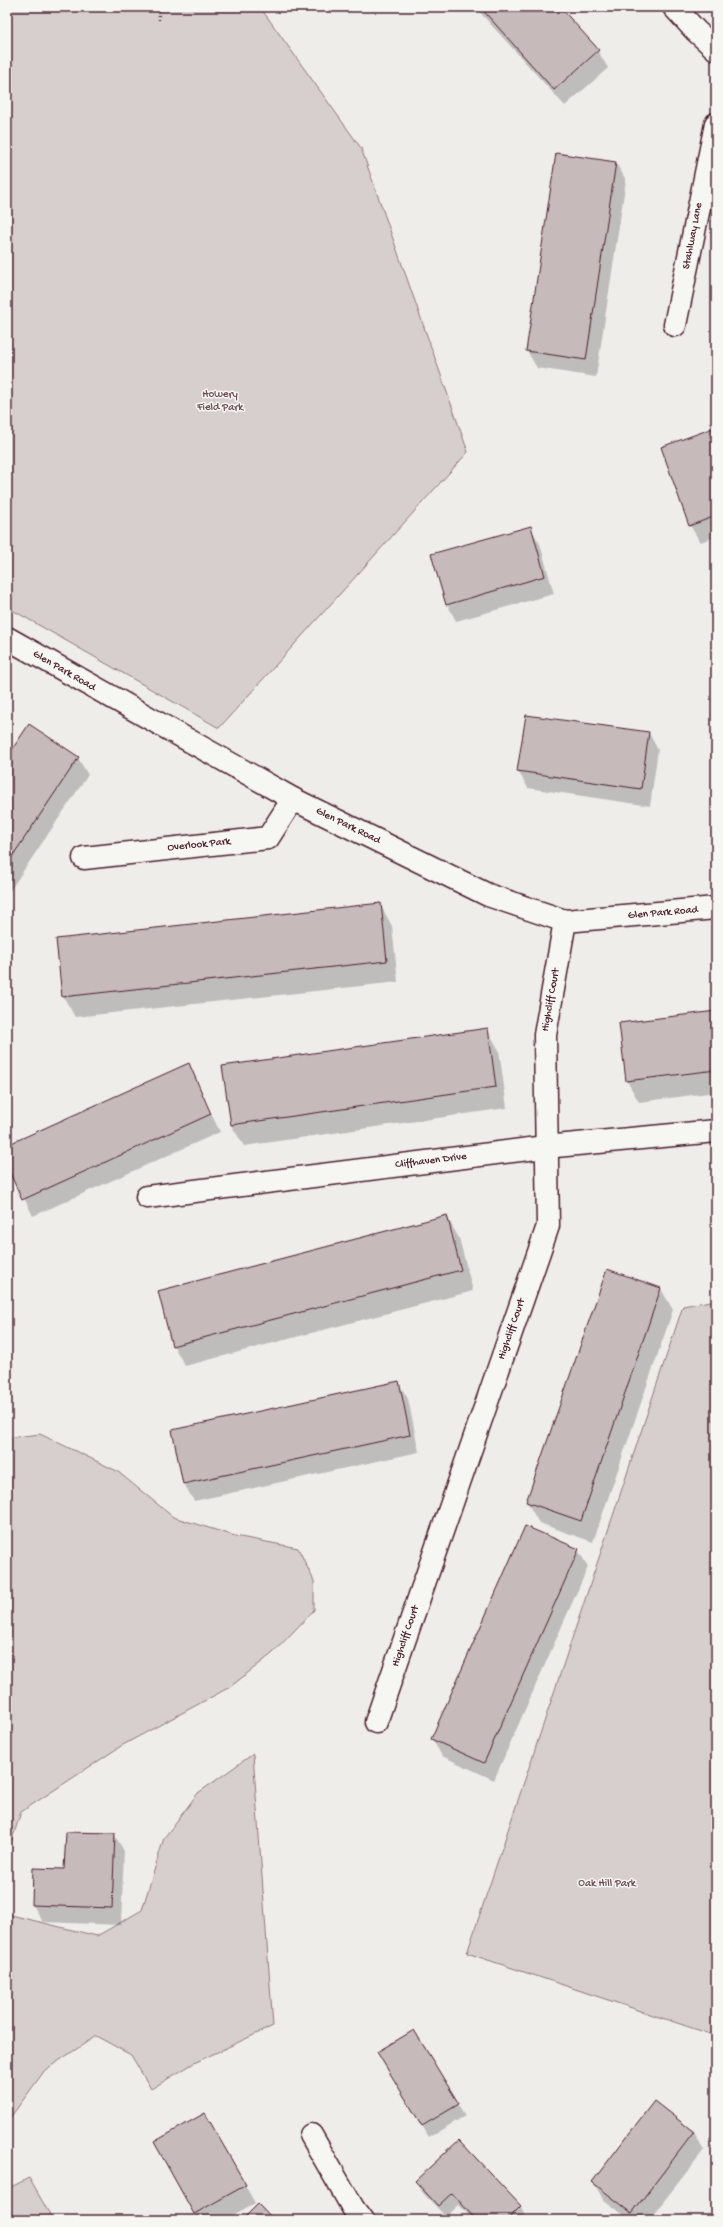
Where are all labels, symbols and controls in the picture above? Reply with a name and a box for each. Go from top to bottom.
street label: Stahlway Lane [681,201,705,270]
park label: Howery Field Park [196,389,244,414]
street label: Glen Park Road [30,648,99,695]
street label: Glen Park Road [314,805,384,848]
street label: Overlook Park [167,836,232,854]
street label: Glen Park Road [627,904,700,922]
street label: Highcliff Court [539,966,563,1033]
street label: Cliffhaven Drive [394,1150,468,1171]
street label: Highcliff Court [495,1295,529,1361]
street label: Highcliff Court [389,1602,423,1668]
park label: Oak Hill Park [578,1878,637,1890]

